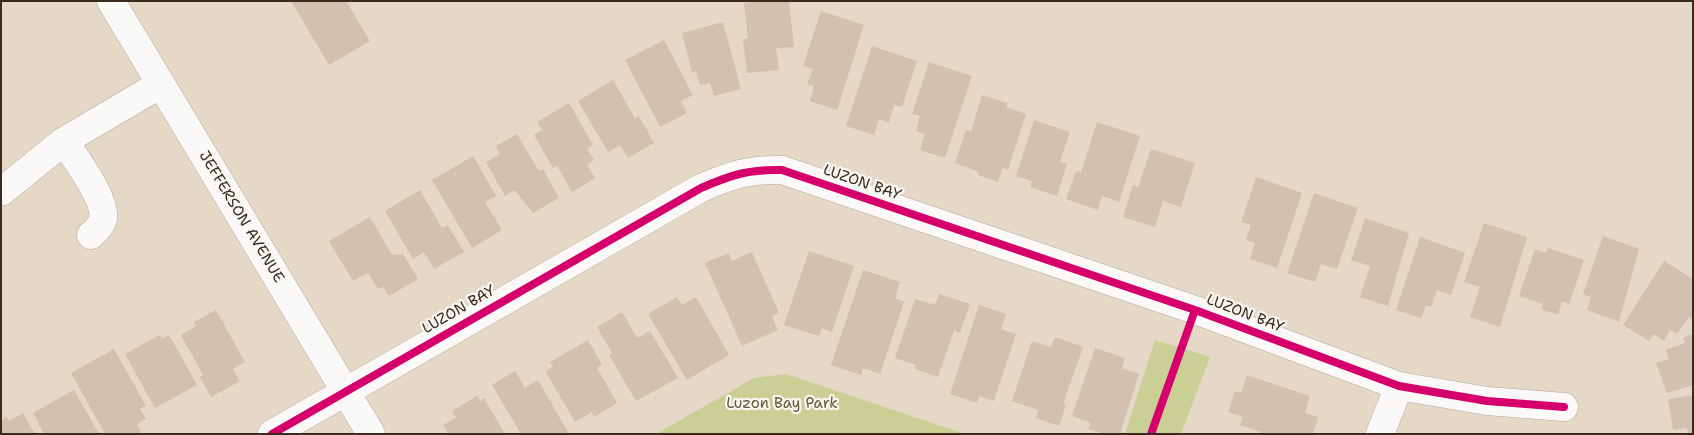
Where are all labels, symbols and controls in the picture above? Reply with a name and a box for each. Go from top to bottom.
street label: JEFFERSON AVENUE [195,148,287,286]
street label: LUZON BAY [821,161,903,205]
street label: LUZON BAY [419,282,499,338]
street label: LUZON BAY [1204,291,1286,337]
park label: Luzon Bay Park [726,395,838,413]

